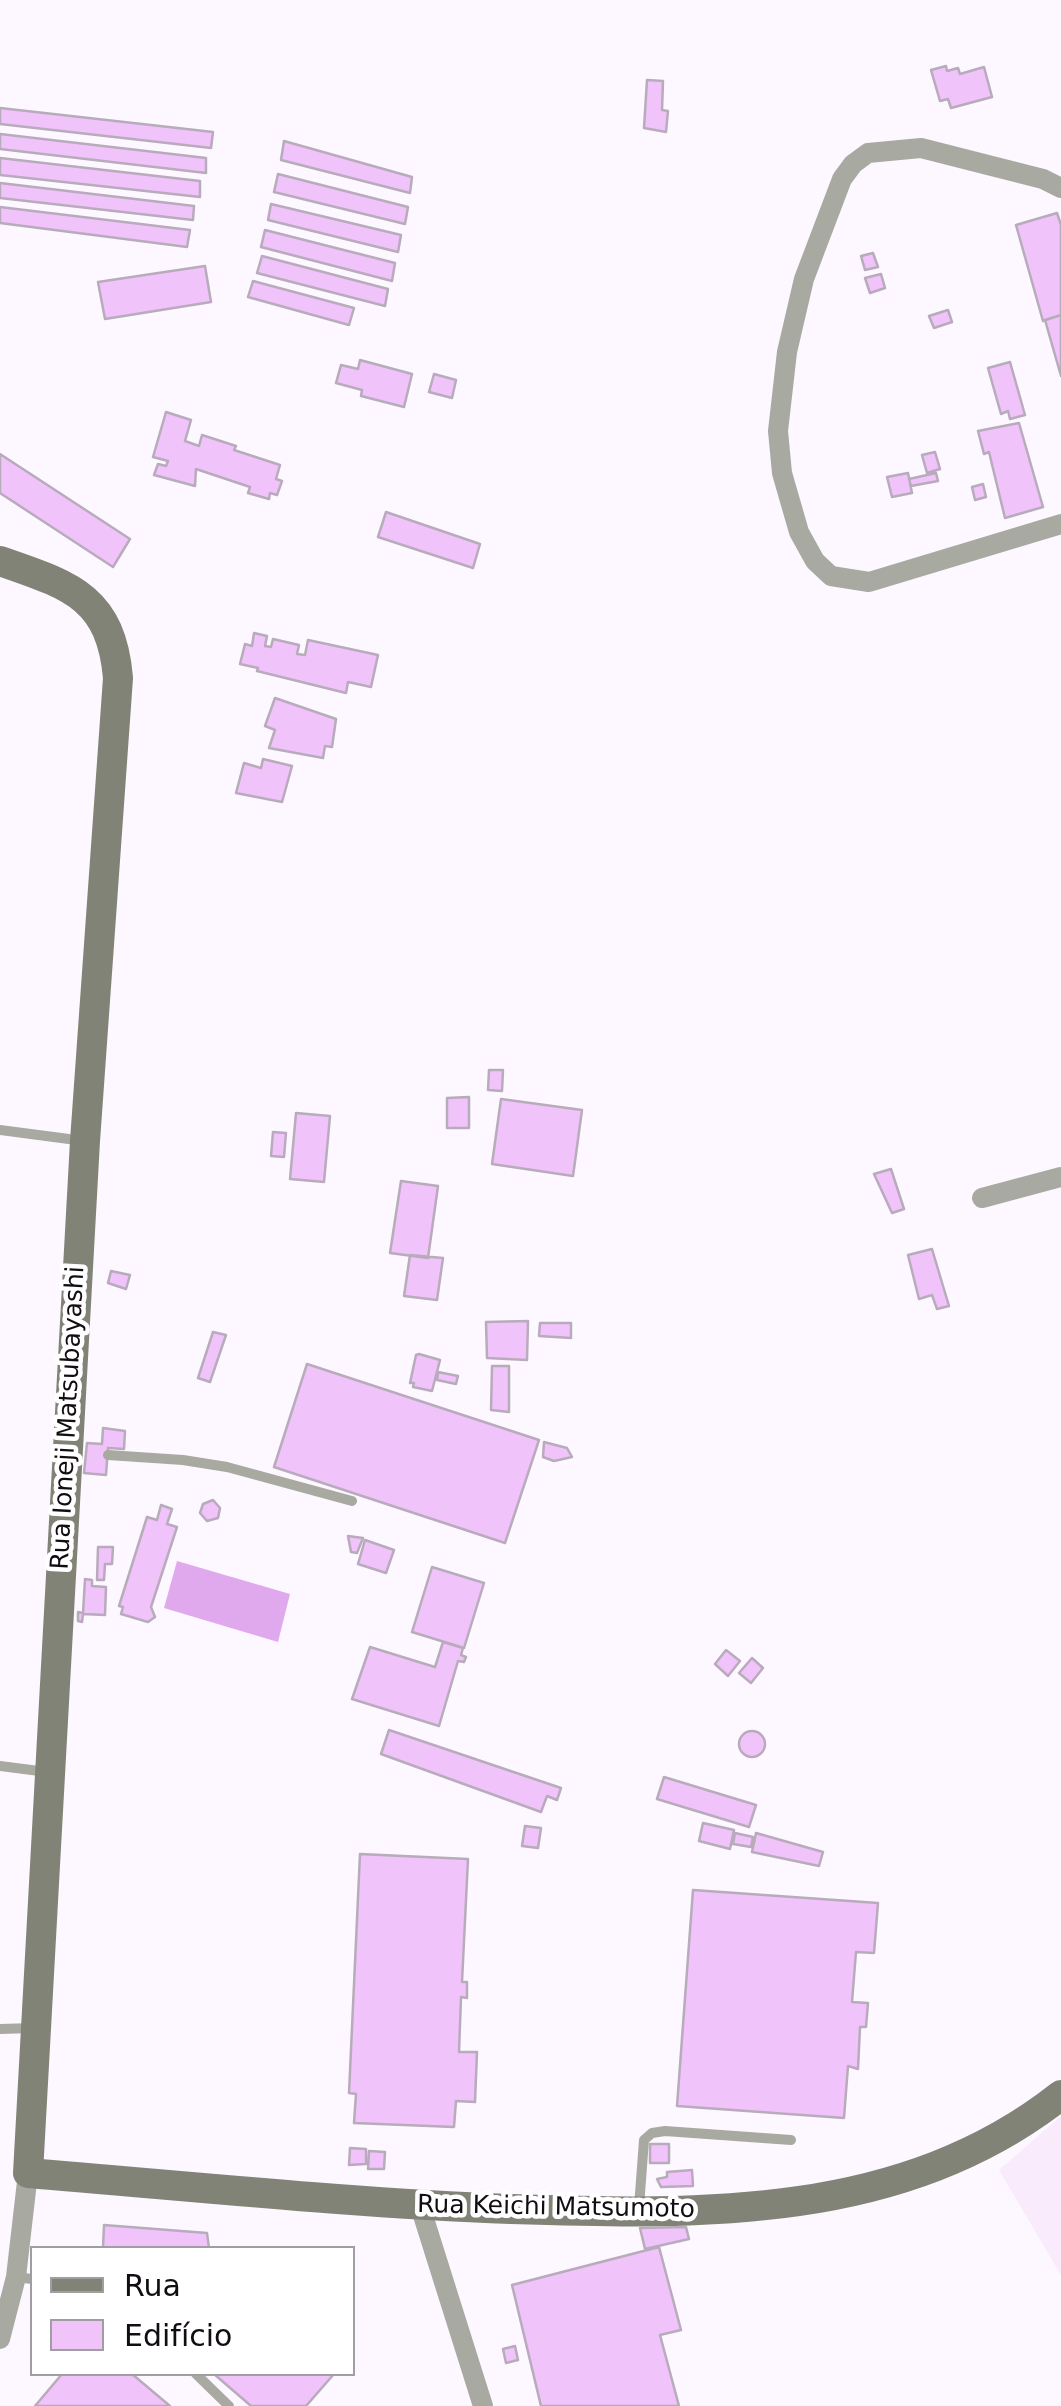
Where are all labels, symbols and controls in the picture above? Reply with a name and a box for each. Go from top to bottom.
street label: Rua Ioneji Matsubayashi [46,1266,92,1570]
street label: Rua Keichi Matsumoto [417,2191,695,2225]
legend [30,2246,355,2376]
text: Rua [124,2268,181,2303]
text: Edifício [124,2318,232,2353]

